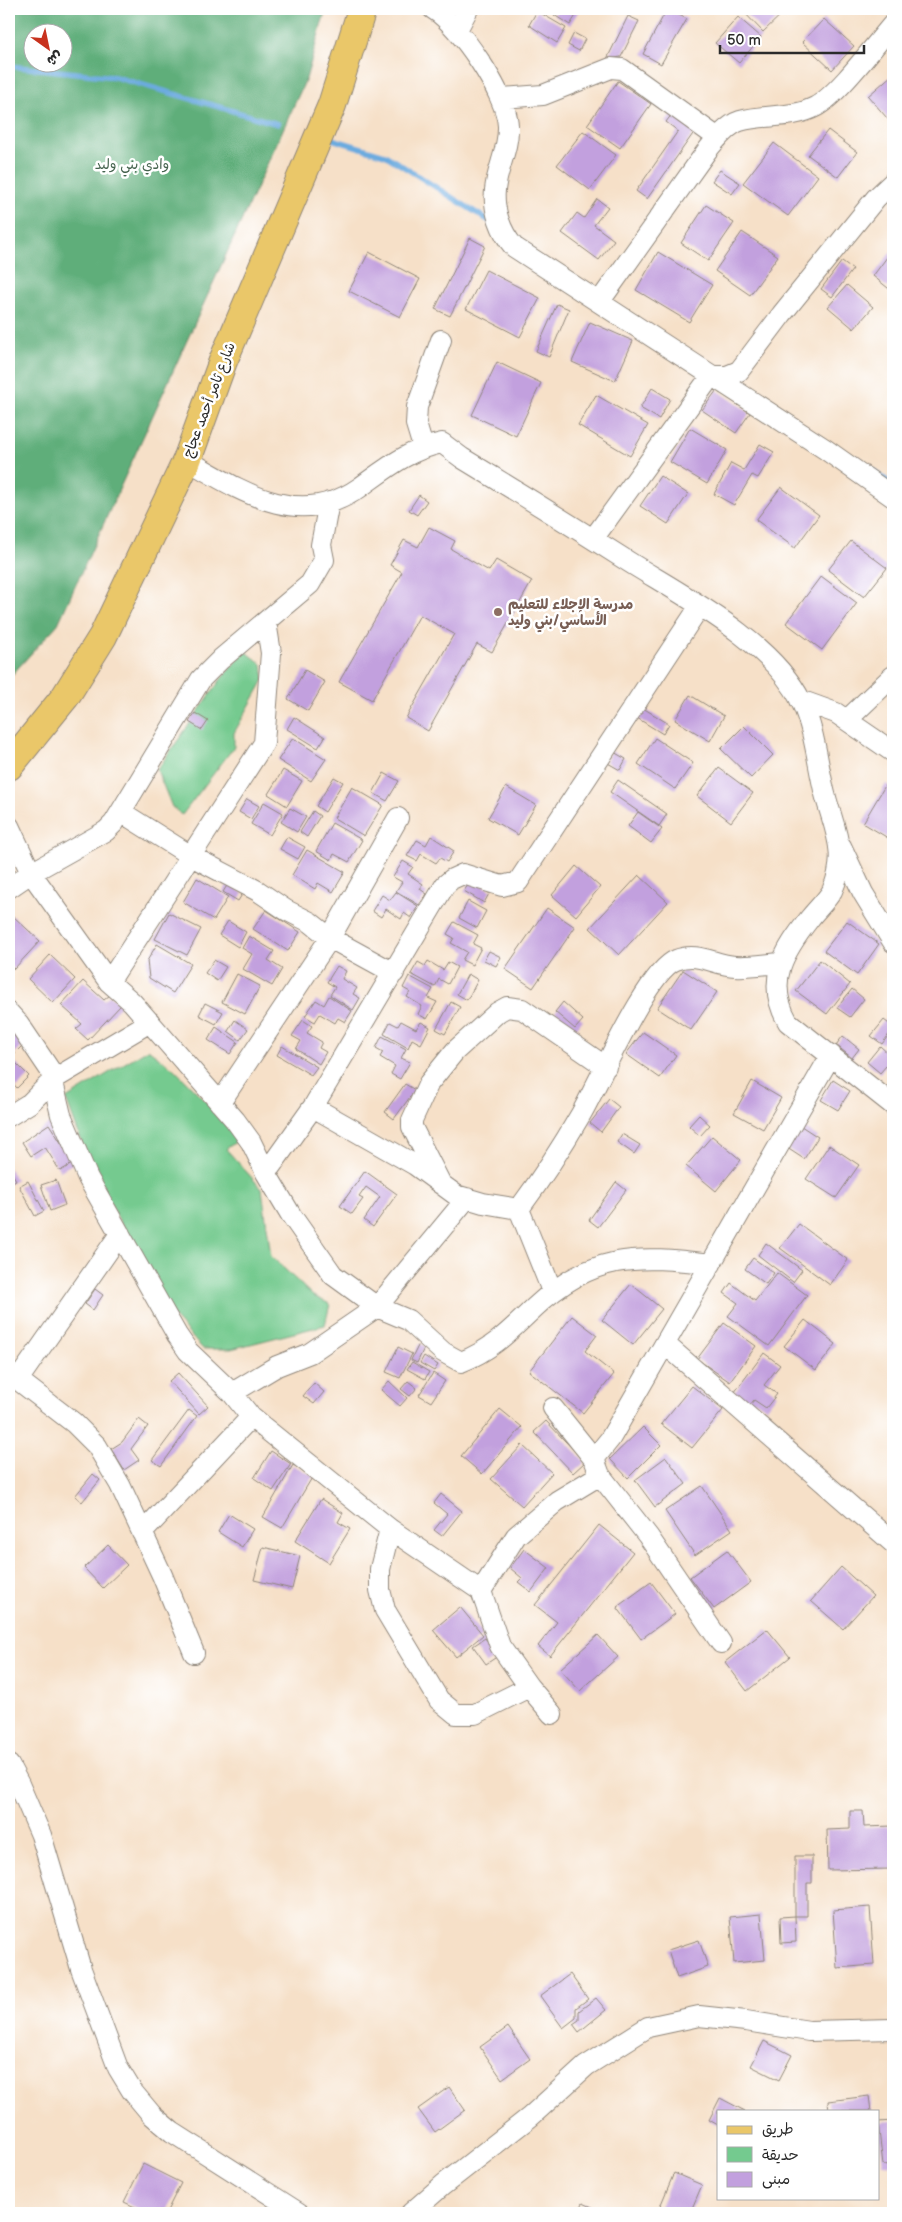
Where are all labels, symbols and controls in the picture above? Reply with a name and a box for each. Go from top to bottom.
north arrow [22,22,72,72]
scale bar [720,22,863,54]
text: 50 m [727,31,761,50]
text: ش [44,47,66,70]
park label: وادي بني وليد [95,156,169,177]
street label: شارع ثامر أحمد عجاج [179,340,240,460]
place label: مدرسة الإجلاء للتعليم الأساسي/بني وليد [508,596,633,633]
marker: مدرسة الإجلاء للتعليم الأساسي/بني وليد [492,606,504,618]
legend [717,2110,880,2200]
text: طريق [762,2120,794,2139]
text: حديقة [762,2146,799,2165]
text: مبنى [762,2170,790,2189]

